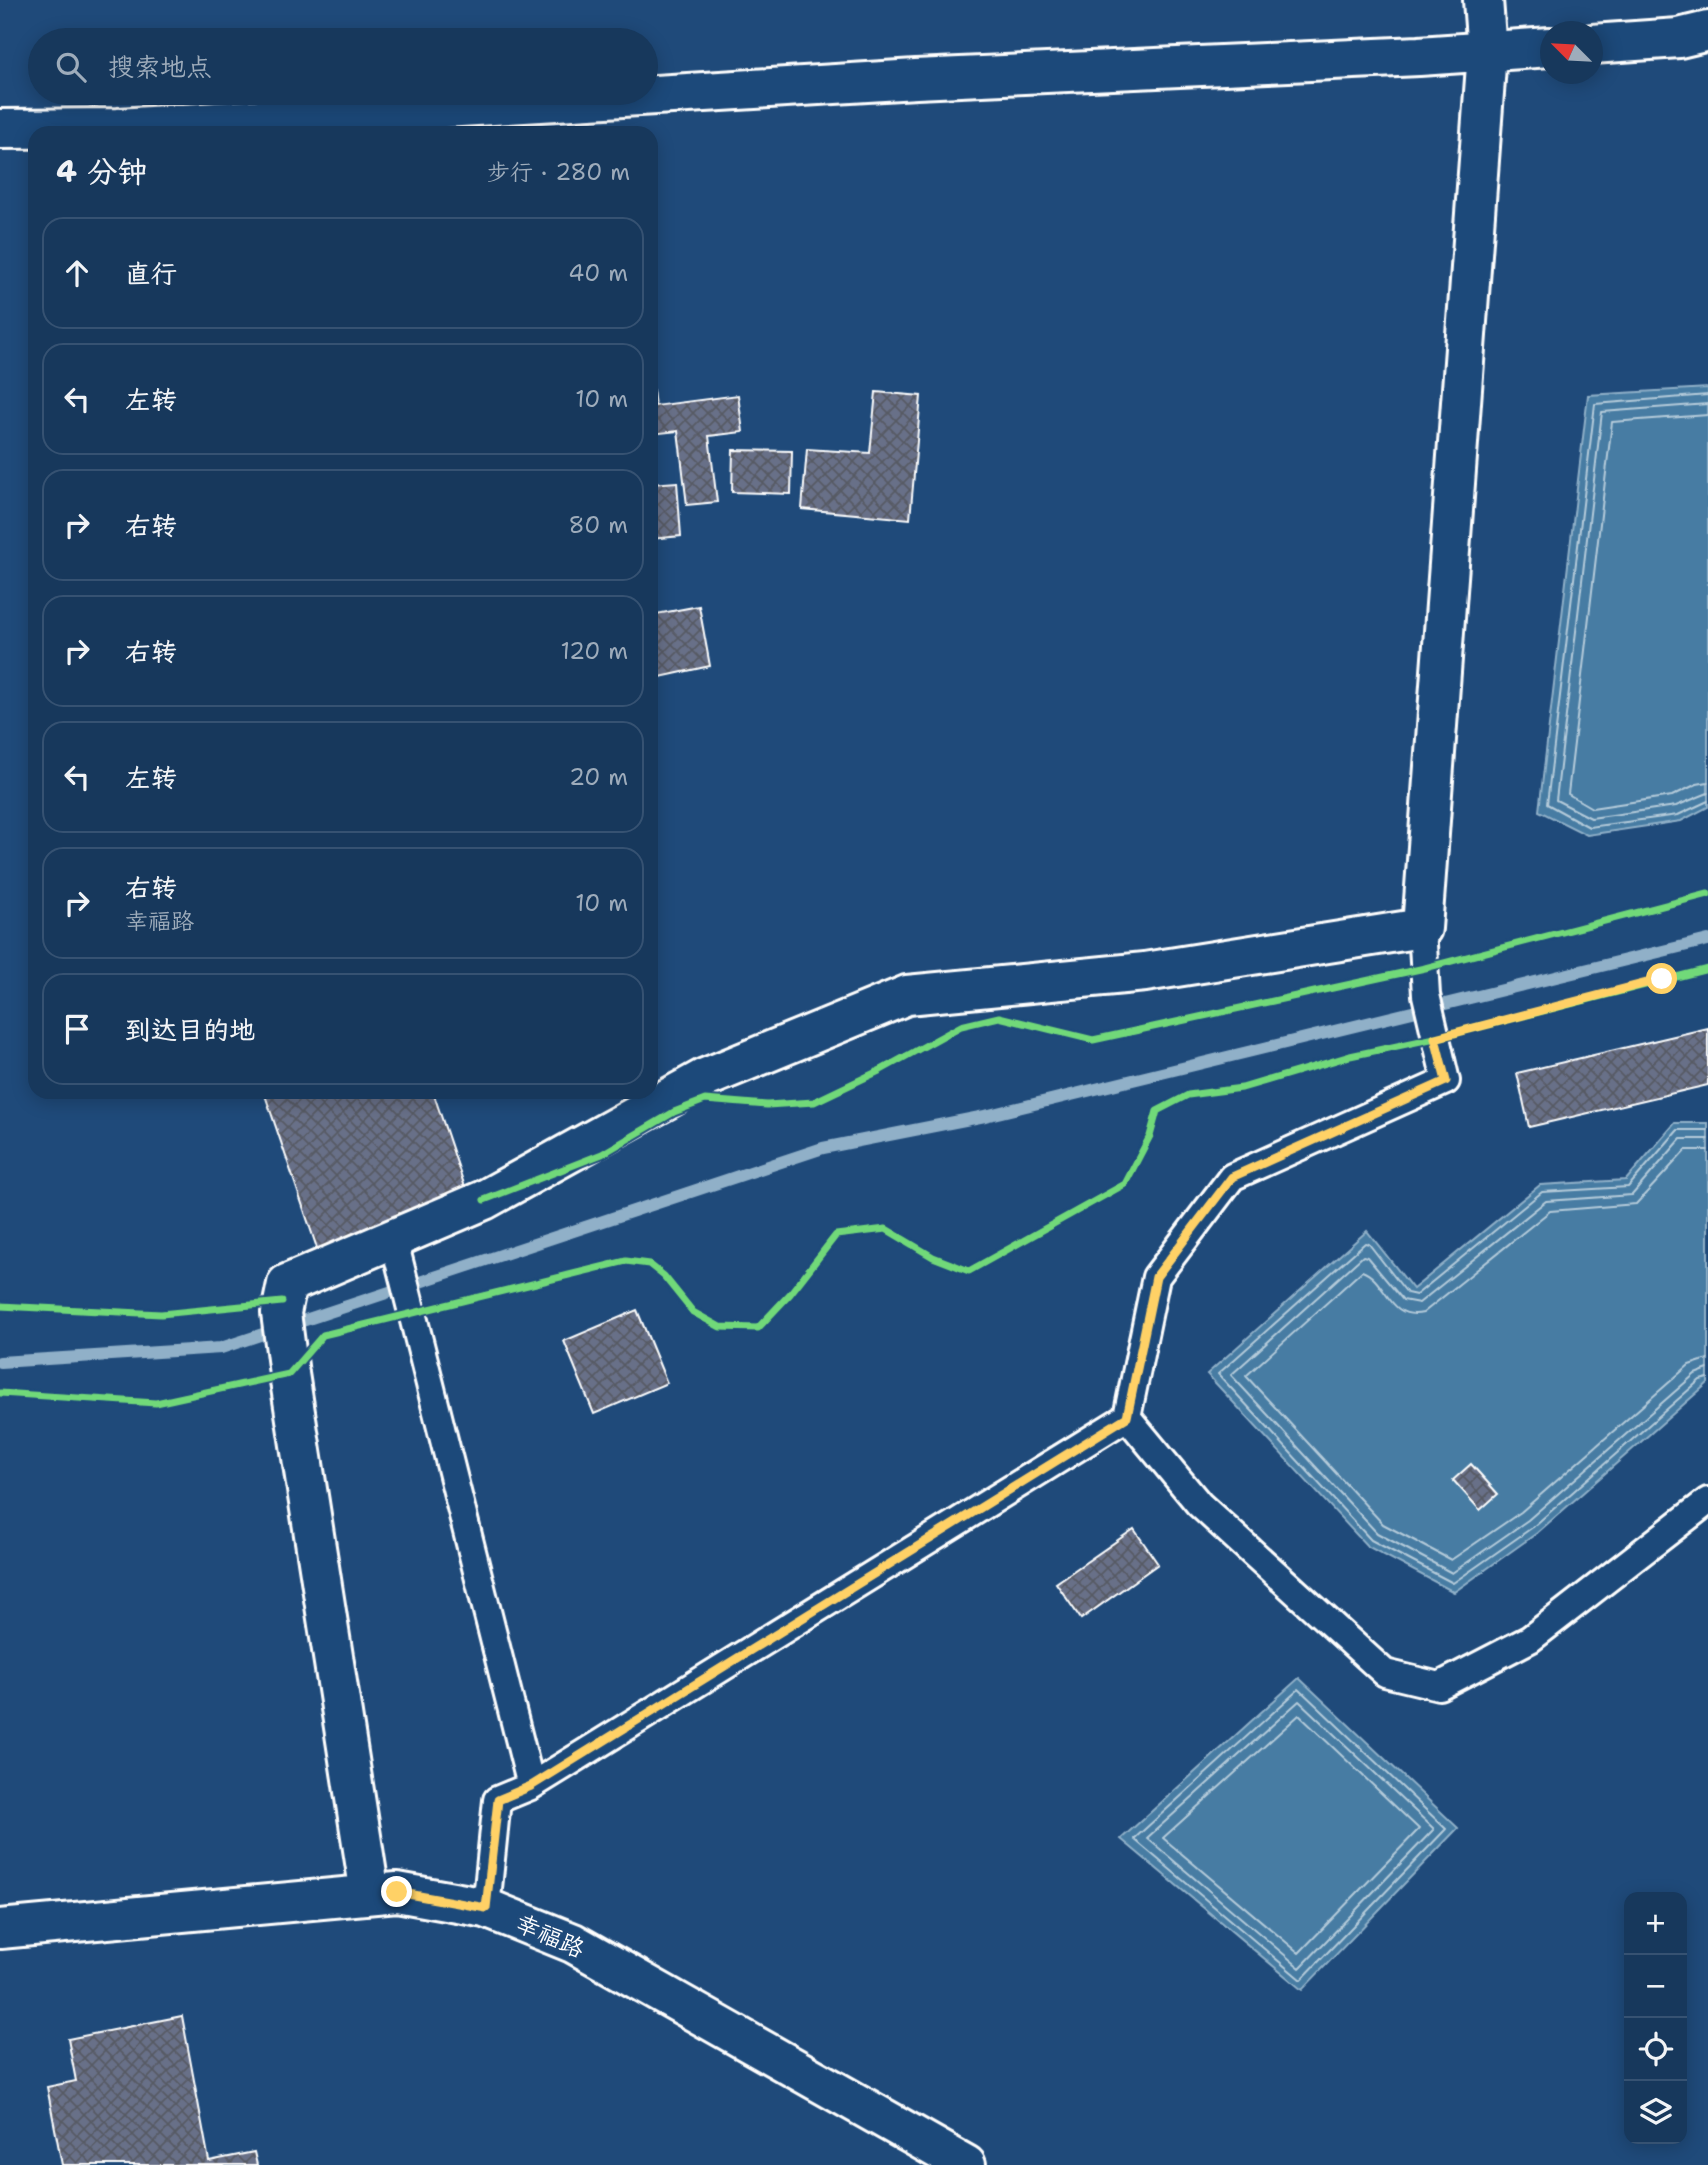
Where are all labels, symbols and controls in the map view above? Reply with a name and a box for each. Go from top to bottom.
north arrow [1540,21,1603,84]
search box [28,28,658,105]
icon: search [52,48,90,86]
text: 搜索地点 [108,49,212,84]
text: 4 分钟 [56,151,147,192]
text: 步行 · 280 m [487,157,630,187]
icon: ahead [58,254,96,292]
text: 直行 [125,256,177,291]
text: 40 m [568,258,628,288]
icon: left [58,380,96,418]
text: 左转 [125,382,177,417]
text: 10 m [575,384,628,414]
icon: right [58,506,96,544]
text: 右转 [125,508,177,543]
text: 80 m [569,510,628,540]
icon: right [58,632,96,670]
text: 右转 [125,634,177,669]
text: 120 m [560,636,628,666]
icon: left [58,758,96,796]
text: 左转 [125,760,177,795]
text: 20 m [569,762,628,792]
text: 右转 [125,870,177,905]
icon: right [58,884,96,922]
text: 10 m [575,888,628,918]
text: 幸福路 [125,906,194,936]
route start [1646,963,1677,994]
icon: arrive [58,1010,96,1048]
text: 到达目的地 [125,1012,255,1047]
route end [381,1876,412,1907]
map controls [1624,1892,1687,2144]
button: + [1624,1892,1687,1955]
street label: 幸福路 [511,1907,589,1965]
button: − [1624,1955,1687,2018]
button: locate [1624,2018,1687,2081]
button: layers [1624,2081,1687,2144]

